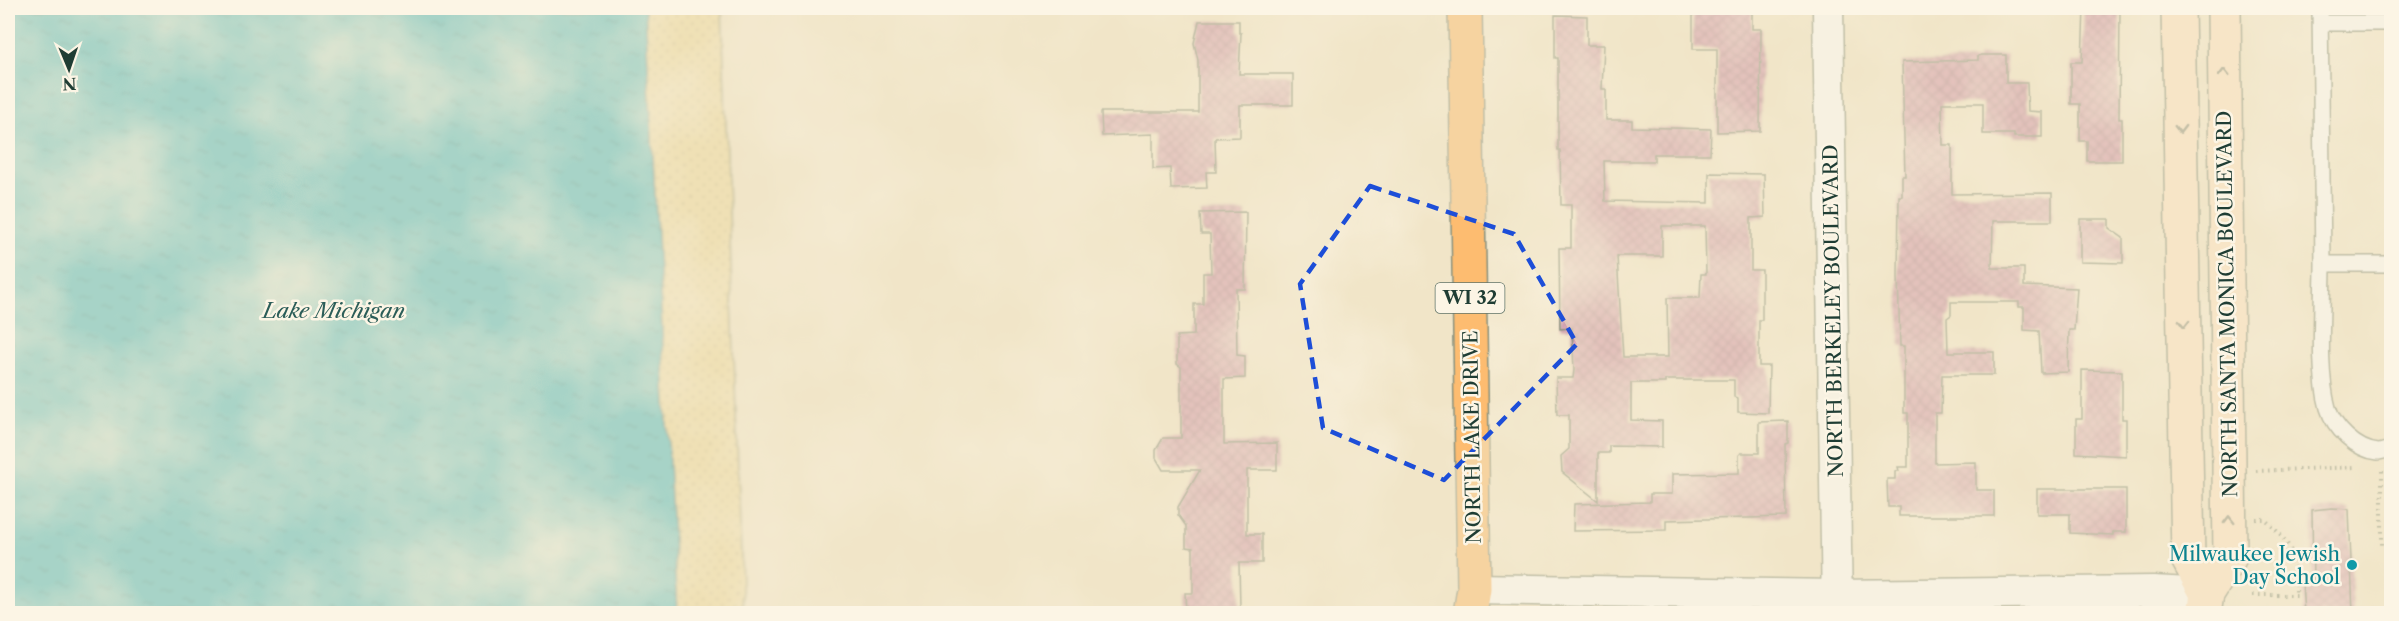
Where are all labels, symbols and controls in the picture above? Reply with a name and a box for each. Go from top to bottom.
north arrow [39,39,99,99]
one-way arrow [2218,69,2230,78]
text: N [62,74,77,94]
street label: NORTH SANTA MONICA BOULEVARD [2212,110,2242,498]
one-way arrow [2174,124,2187,133]
street label: NORTH BERKELEY BOULEVARD [1818,144,1848,478]
road number: WI 32 [1436,283,1504,313]
water label: Lake Michigan [261,298,405,323]
one-way arrow [2177,319,2190,328]
street label: NORTH LAKE DRIVE [1458,330,1486,544]
one-way arrow [2223,516,2235,525]
place label: Milwaukee Jewish Day School [2169,542,2340,589]
marker: Milwaukee Jewish Day School [2345,558,2359,572]

